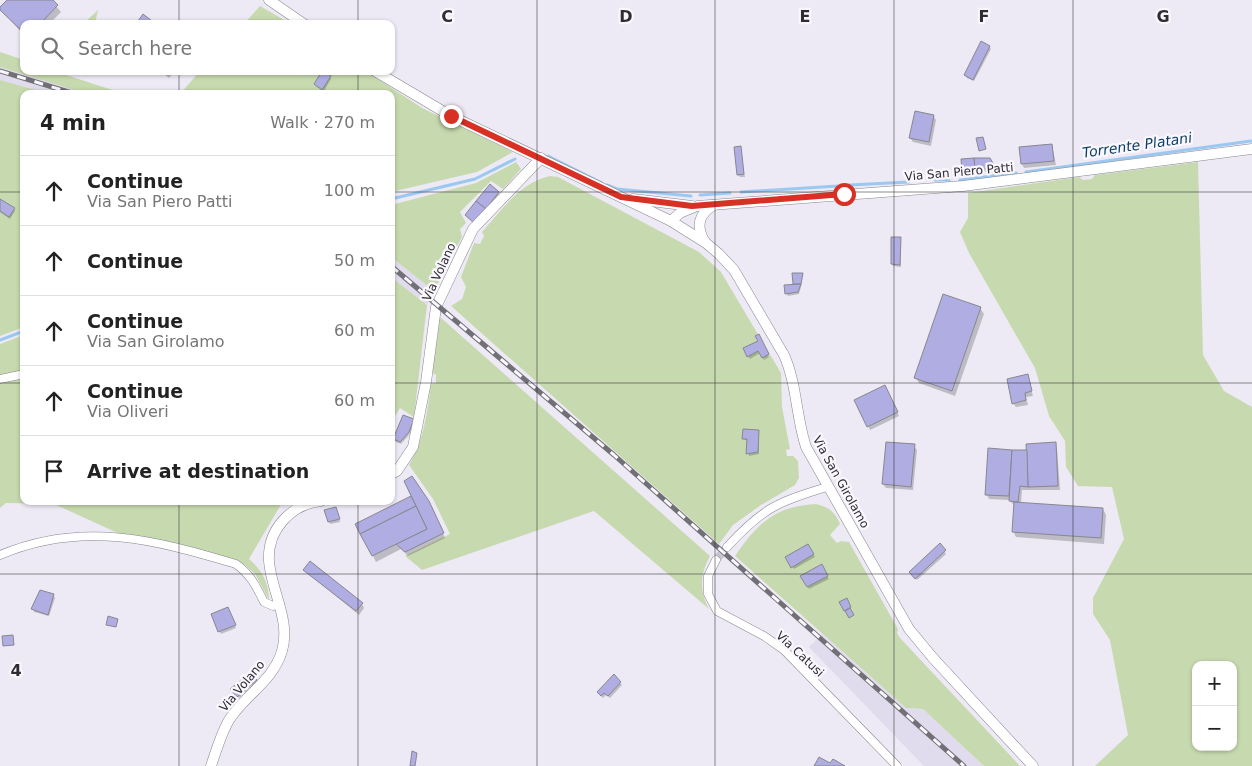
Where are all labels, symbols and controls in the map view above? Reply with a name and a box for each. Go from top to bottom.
text: C [441,7,453,26]
text: D [619,7,633,26]
text: E [800,7,810,26]
text: F [979,7,989,26]
text: G [1156,7,1170,26]
search box [20,20,395,75]
icon: search [38,34,66,62]
text: Search here [78,37,192,59]
route end [440,105,463,128]
text: 4 min [40,111,106,135]
text: Walk · 270 m [270,113,375,132]
water label: Torrente Platani [1081,129,1193,161]
street label: Via San Piero Patti [904,160,1014,184]
text: Continue [87,170,183,192]
icon: ahead [40,177,68,205]
text: 100 m [324,181,375,200]
route start [833,183,856,206]
text: Via San Piero Patti [87,192,233,211]
street label: Via Volano [419,241,459,303]
icon: ahead [40,247,68,275]
text: Continue [87,250,183,272]
text: 50 m [334,251,375,270]
text: Continue [87,310,183,332]
icon: ahead [40,317,68,345]
text: 60 m [334,321,375,340]
text: Via San Girolamo [87,332,225,351]
text: Continue [87,380,183,402]
icon: ahead [40,387,68,415]
text: 60 m [334,391,375,410]
text: Via Oliveri [87,402,169,421]
street label: Via San Girolamo [810,433,872,531]
icon: arrive [40,457,68,485]
text: Arrive at destination [87,460,309,482]
street label: Via Catusi [773,628,827,680]
street label: Via Volano [216,657,268,715]
text: 4 [10,661,22,680]
map controls [1192,661,1237,751]
button: + [1192,661,1237,706]
button: − [1192,706,1237,751]

